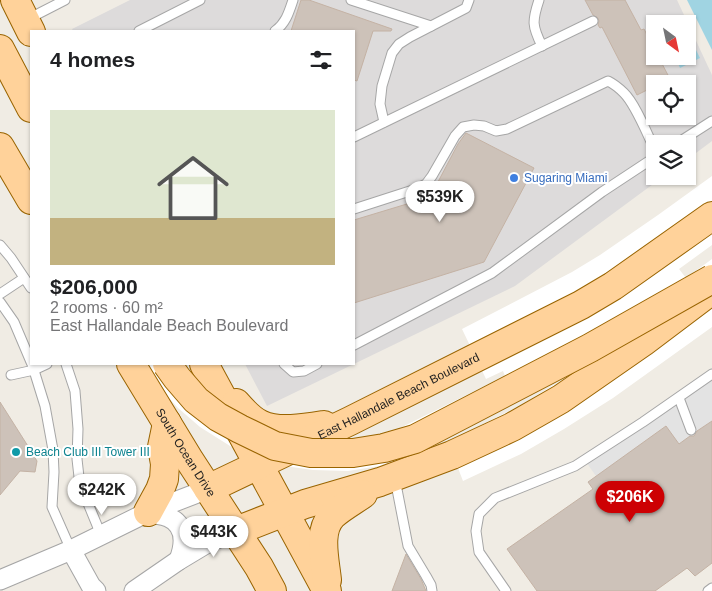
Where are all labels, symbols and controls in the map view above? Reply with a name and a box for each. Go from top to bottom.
north arrow [646,15,696,65]
map controls [646,15,696,185]
icon: filters [307,46,335,74]
text: 4 homes [50,48,135,71]
button: locate [646,75,696,125]
button: layers [646,135,696,185]
icon: home [148,143,238,233]
place label: Sugaring Miami [524,171,607,185]
marker: Sugaring Miami [508,172,520,184]
pin: $539K [405,180,475,223]
text: $539K [416,188,464,205]
text: $206,000 [50,275,138,298]
text: 2 rooms · 60 m² [50,299,163,316]
text: East Hallandale Beach Boulevard [50,317,288,334]
street label: East Hallandale Beach Boulevard [315,350,482,442]
street label: South Ocean Drive [153,406,219,500]
place label: Beach Club III Tower III [26,445,150,459]
marker: Beach Club III Tower III [10,446,22,458]
pin: $242K [67,474,137,516]
pin: $206K [595,480,665,523]
text: $242K [78,481,126,498]
text: $206K [606,488,654,505]
pin: $443K [179,516,249,558]
text: $443K [190,523,238,540]

